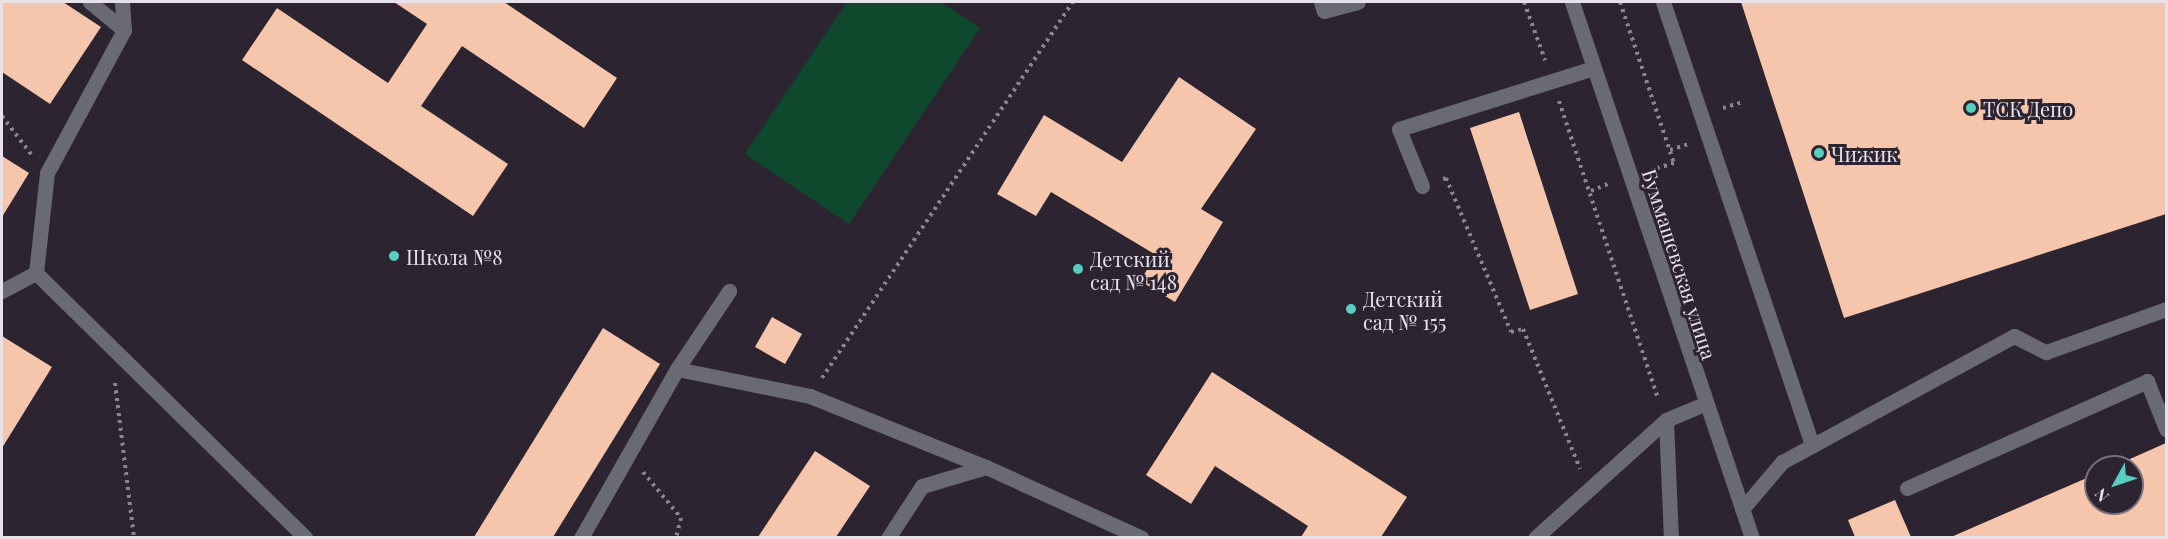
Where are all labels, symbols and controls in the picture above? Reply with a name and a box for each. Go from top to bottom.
place label: ТСК Депо [1983,96,2073,120]
marker: ТСК Депо [1964,101,1978,115]
place label: Чижик [1831,141,1898,165]
marker: Чижик [1812,146,1826,160]
street label: Буммашевская улица [1638,166,1722,362]
place label: Школа №8 [406,244,503,268]
place label: Детский сад № 148 [1090,246,1177,293]
marker: Школа №8 [387,249,401,263]
marker: Детский сад № 148 [1071,262,1085,276]
place label: Детский сад № 155 [1363,286,1446,333]
marker: Детский сад № 155 [1344,302,1358,316]
north arrow [2084,455,2144,515]
text: N [2090,484,2113,507]

